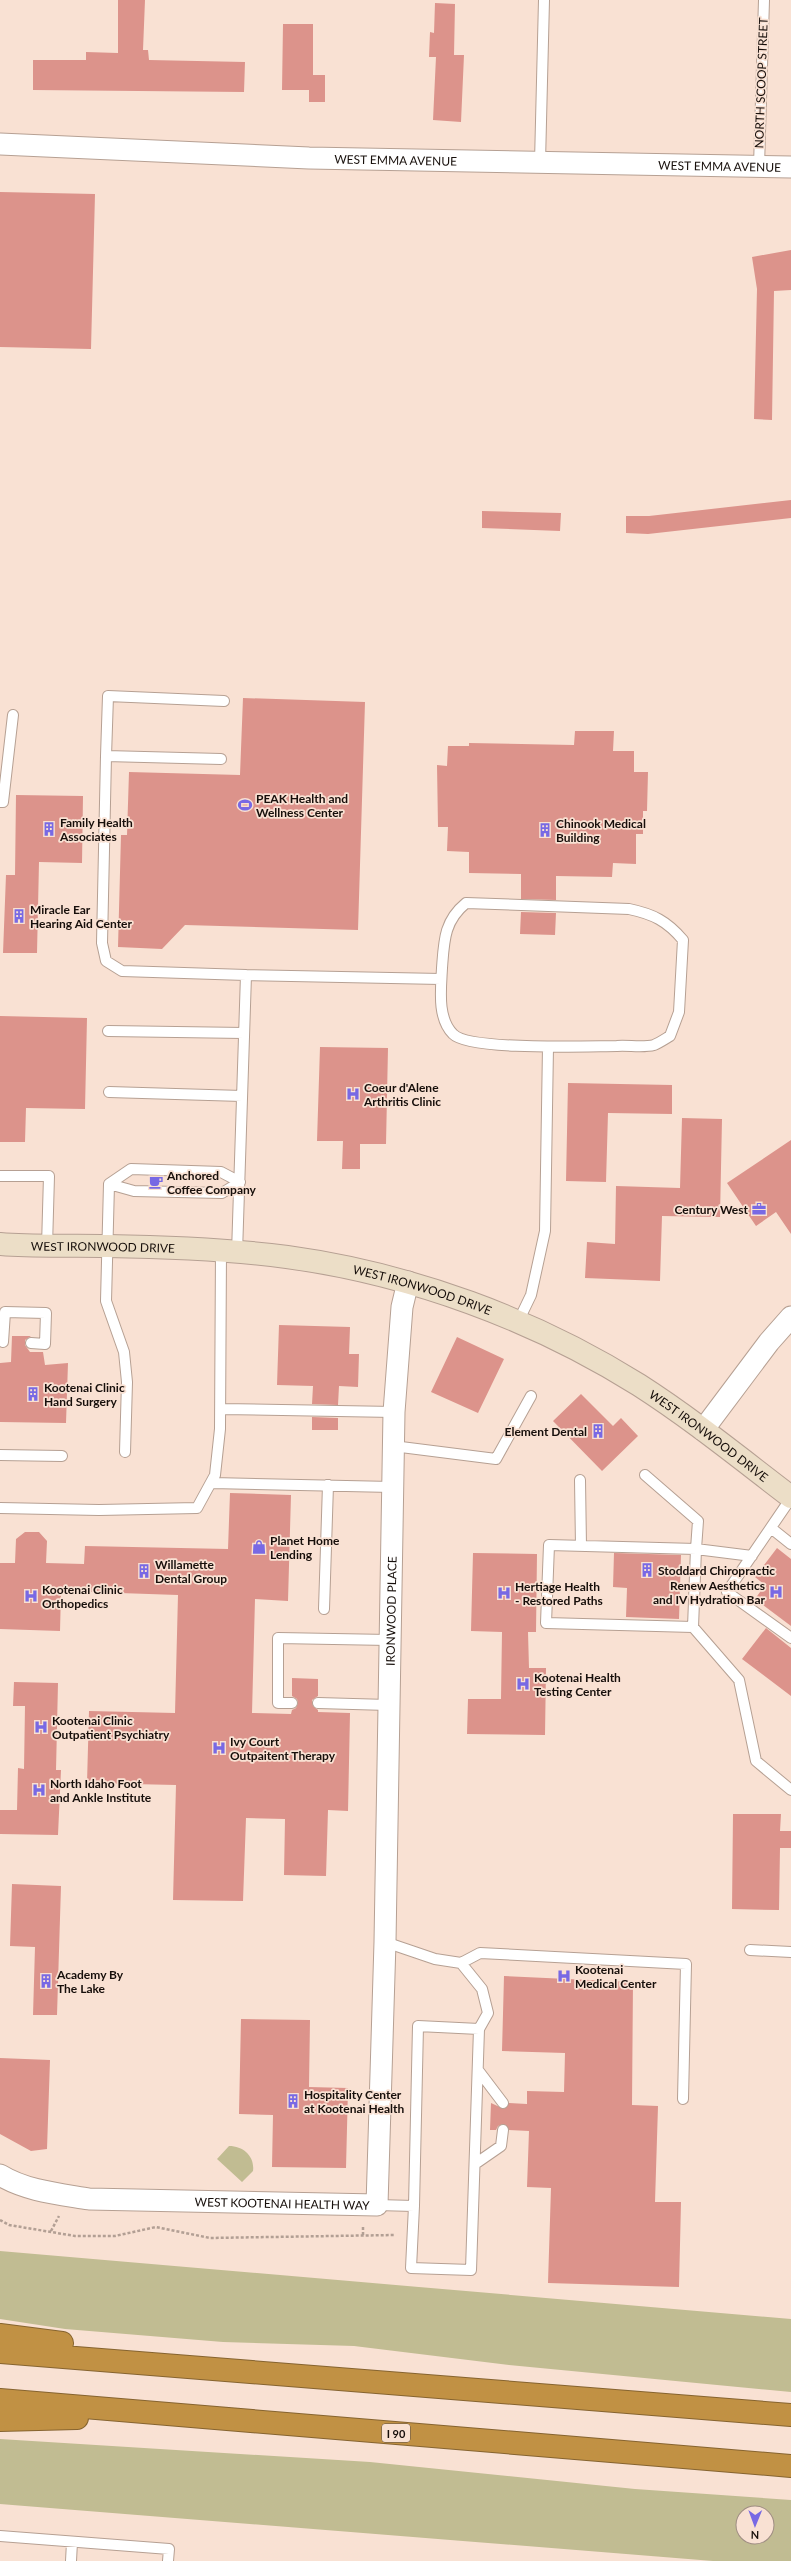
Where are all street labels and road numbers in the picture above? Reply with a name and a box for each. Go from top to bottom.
street label: NORTH SCOOP STREET [751,17,771,149]
street label: WEST EMMA AVENUE [334,151,457,168]
street label: WEST EMMA AVENUE [658,157,781,174]
street label: WEST IRONWOOD DRIVE [31,1238,175,1255]
street label: WEST IRONWOOD DRIVE [352,1261,494,1318]
street label: WEST IRONWOOD DRIVE [647,1387,771,1484]
street label: IRONWOOD PLACE [382,1556,399,1666]
street label: WEST KOOTENAI HEALTH WAY [195,2194,370,2212]
road number: I 90 [382,2424,410,2442]

